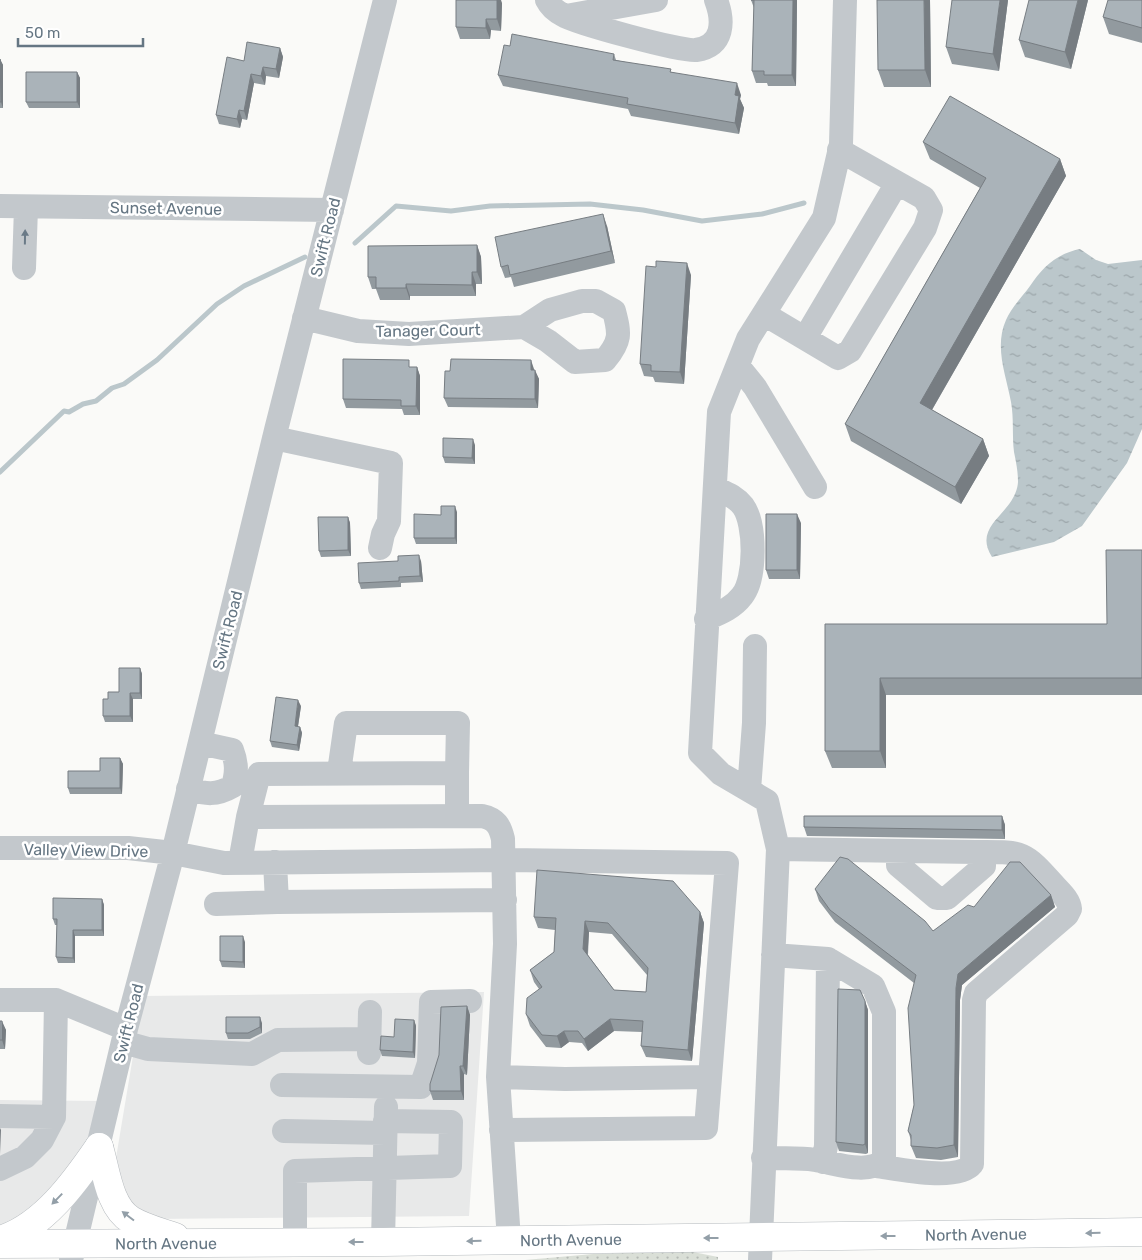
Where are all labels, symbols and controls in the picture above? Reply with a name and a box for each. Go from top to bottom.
scale bar [18,15,142,47]
text: 50 m [25,24,60,42]
street label: Swift Road [306,196,344,279]
street label: Sunset Avenue [110,198,222,219]
one-way arrow [21,229,29,245]
street label: Tanager Court [375,320,481,341]
street label: Swift Road [208,589,246,672]
street label: Valley View Drive [23,840,149,861]
street label: Swift Road [109,982,147,1065]
one-way arrow [52,1192,64,1204]
one-way arrow [121,1211,135,1221]
street label: North Avenue [925,1225,1027,1245]
one-way arrow [1085,1229,1101,1237]
street label: North Avenue [520,1230,622,1250]
one-way arrow [880,1232,896,1240]
street label: North Avenue [115,1234,217,1253]
one-way arrow [703,1234,719,1242]
one-way arrow [466,1237,482,1245]
one-way arrow [348,1238,364,1246]

